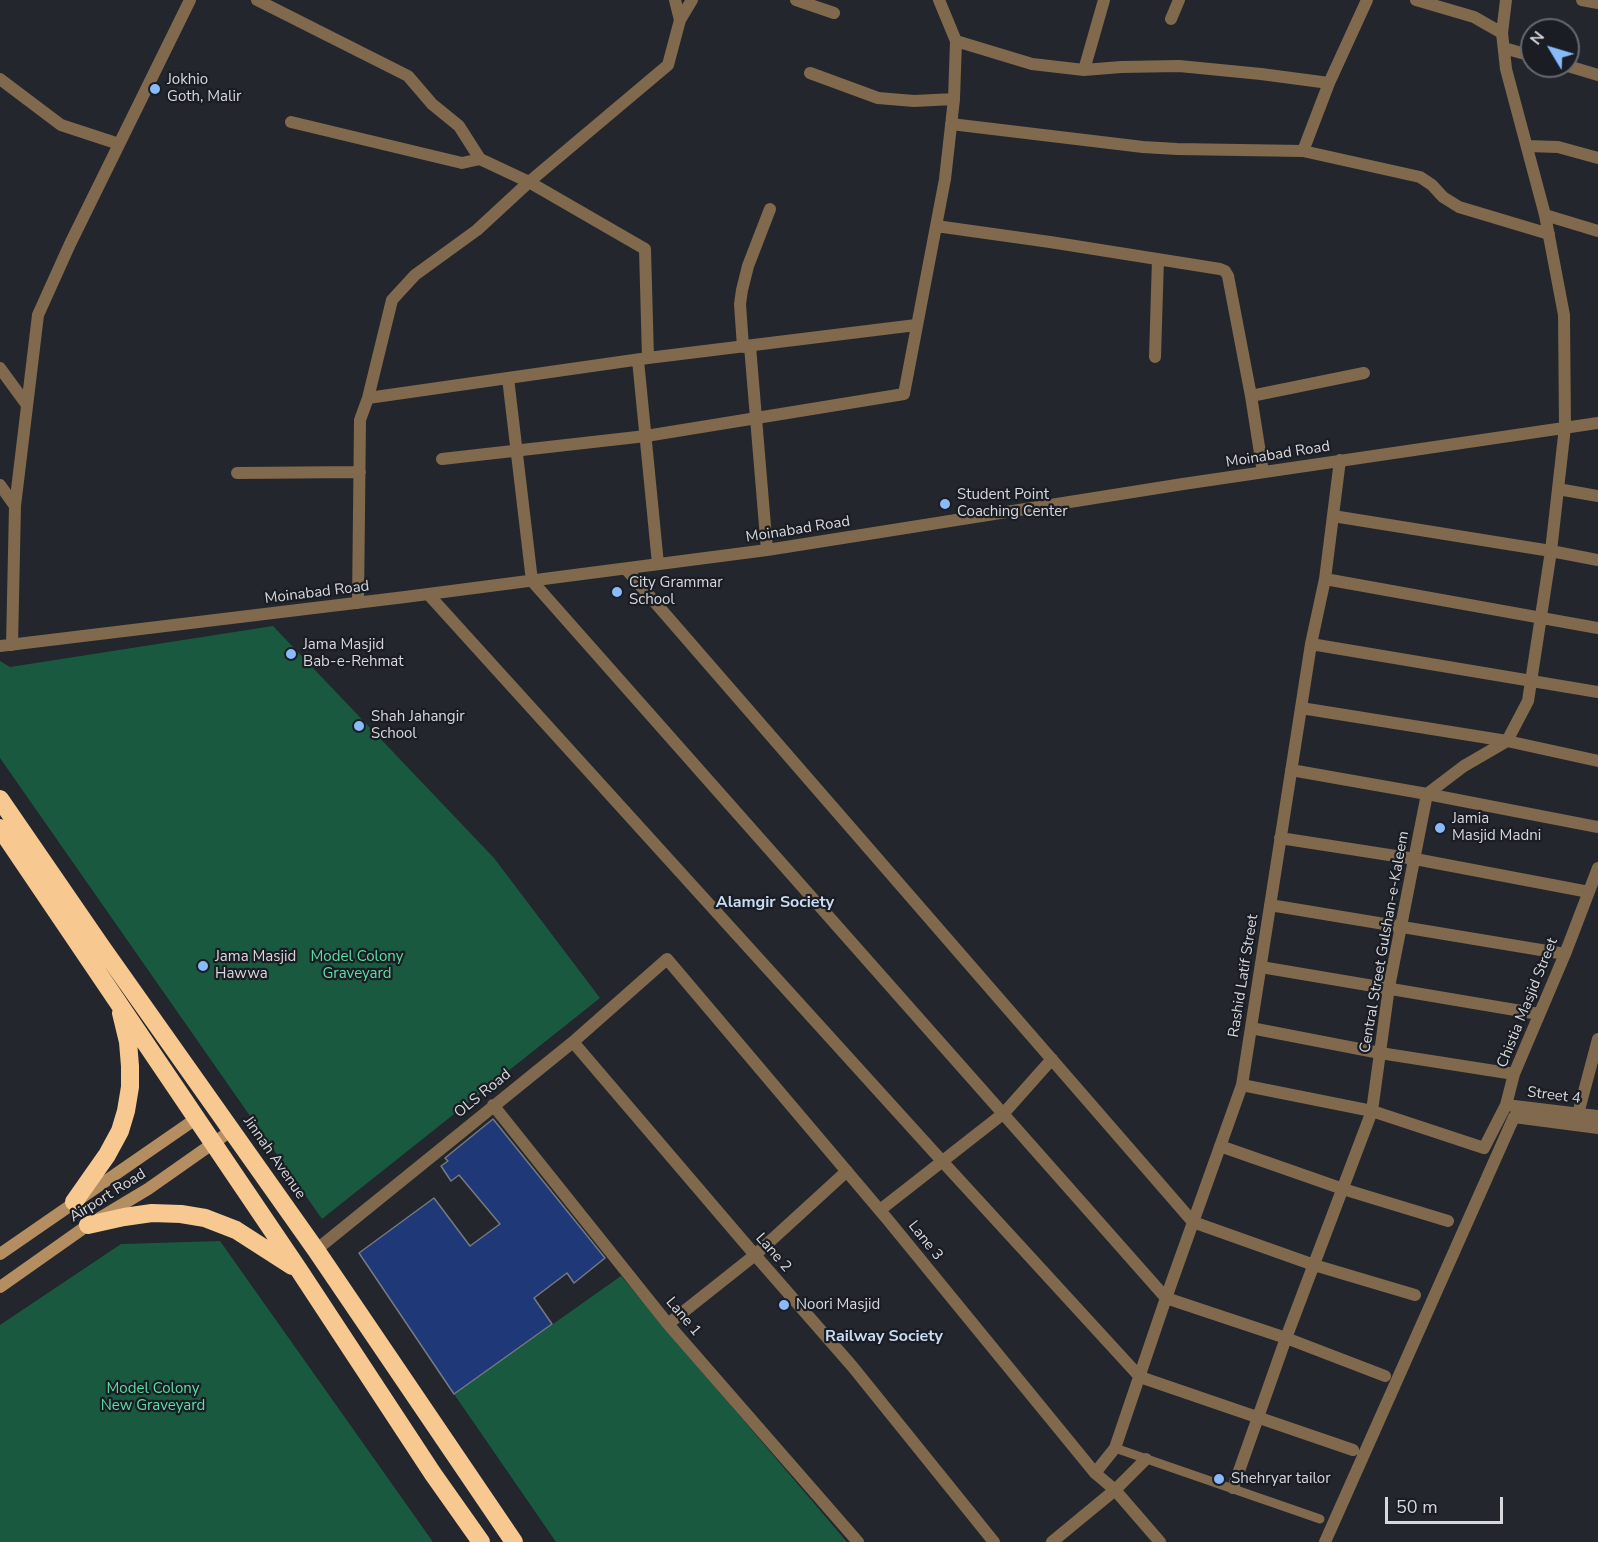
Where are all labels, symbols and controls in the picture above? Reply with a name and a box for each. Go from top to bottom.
north arrow [1520,18,1580,78]
text: N [1525,27,1550,50]
place label: Jokhio Goth, Malir [167,71,241,106]
marker: Jokhio Goth, Malir [148,82,162,96]
street label: Moinabad Road [1225,438,1331,472]
place label: Student Point Coaching Center [957,486,1068,521]
marker: Student Point Coaching Center [938,497,952,511]
street label: Moinabad Road [745,513,851,547]
place label: City Grammar School [629,574,723,609]
street label: Moinabad Road [264,578,370,608]
marker: City Grammar School [610,585,624,599]
place label: Jama Masjid Bab-e-Rehmat [303,636,404,671]
marker: Jama Masjid Bab-e-Rehmat [284,647,298,661]
place label: Shah Jahangir School [371,708,465,743]
marker: Shah Jahangir School [352,719,366,733]
place label: Jamia Masjid Madni [1452,810,1541,845]
marker: Jamia Masjid Madni [1433,821,1447,835]
street label: Central Street Gulshan-e-Kaleem [1357,830,1413,1054]
district label: Alamgir Society [716,893,834,913]
street label: Rashid Latif Street [1225,913,1263,1039]
street label: Chistia Masjid Street [1494,936,1562,1070]
place label: Jama Masjid Hawwa [215,948,296,983]
park label: Model Colony Graveyard [311,948,403,983]
marker: Jama Masjid Hawwa [196,959,210,973]
street label: OLS Road [451,1066,515,1122]
street label: Street 4 [1526,1084,1582,1108]
street label: Jinnah Avenue [239,1113,309,1203]
street label: Airport Road [66,1165,150,1227]
street label: Lane 3 [904,1218,946,1264]
street label: Lane 2 [751,1230,795,1276]
street label: Lane 1 [661,1294,705,1340]
place label: Noori Masjid [796,1296,880,1314]
marker: Noori Masjid [777,1298,791,1312]
district label: Railway Society [825,1327,943,1347]
park label: Model Colony New Graveyard [101,1380,205,1415]
place label: Shehryar tailor [1231,1470,1331,1488]
marker: Shehryar tailor [1212,1472,1226,1486]
scale bar [1388,1485,1506,1523]
text: 50 m [1396,1495,1438,1519]

